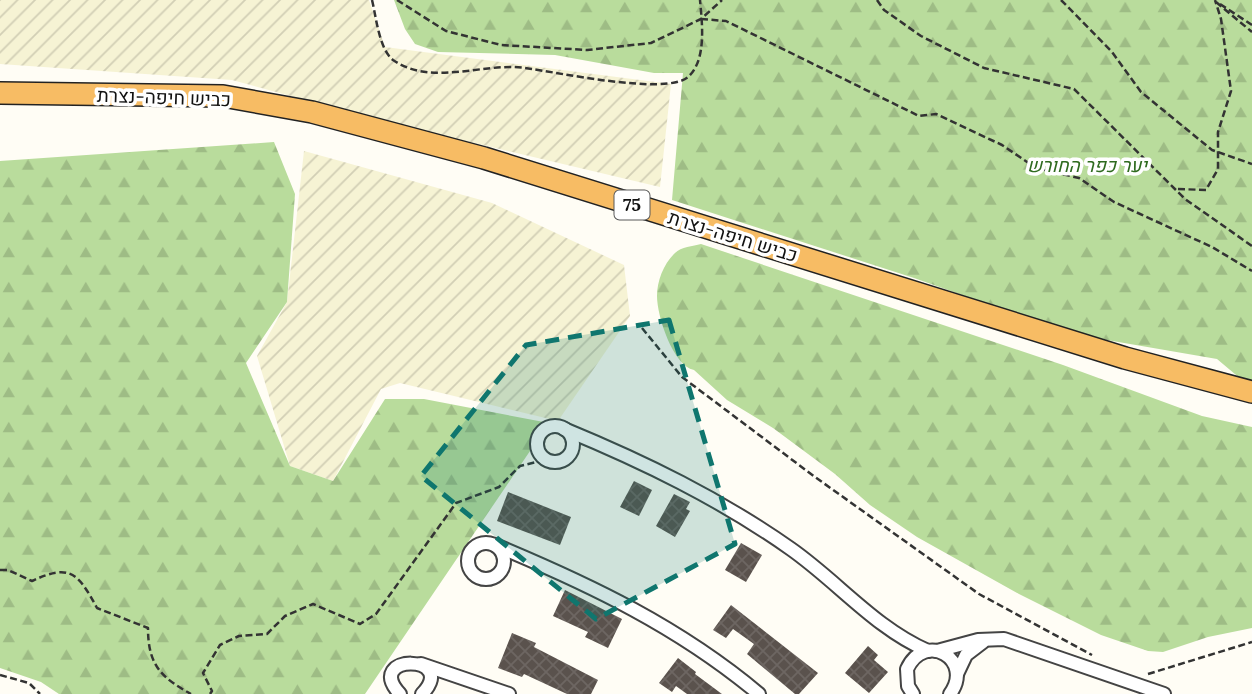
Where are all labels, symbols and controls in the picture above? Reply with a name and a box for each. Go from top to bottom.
street label: כביש חיפה-נצרת [97,83,231,111]
park label: יער כפר החורש [1027,153,1148,177]
road number: 75 [614,190,650,220]
street label: כביש חיפה-נצרת [665,205,801,267]

